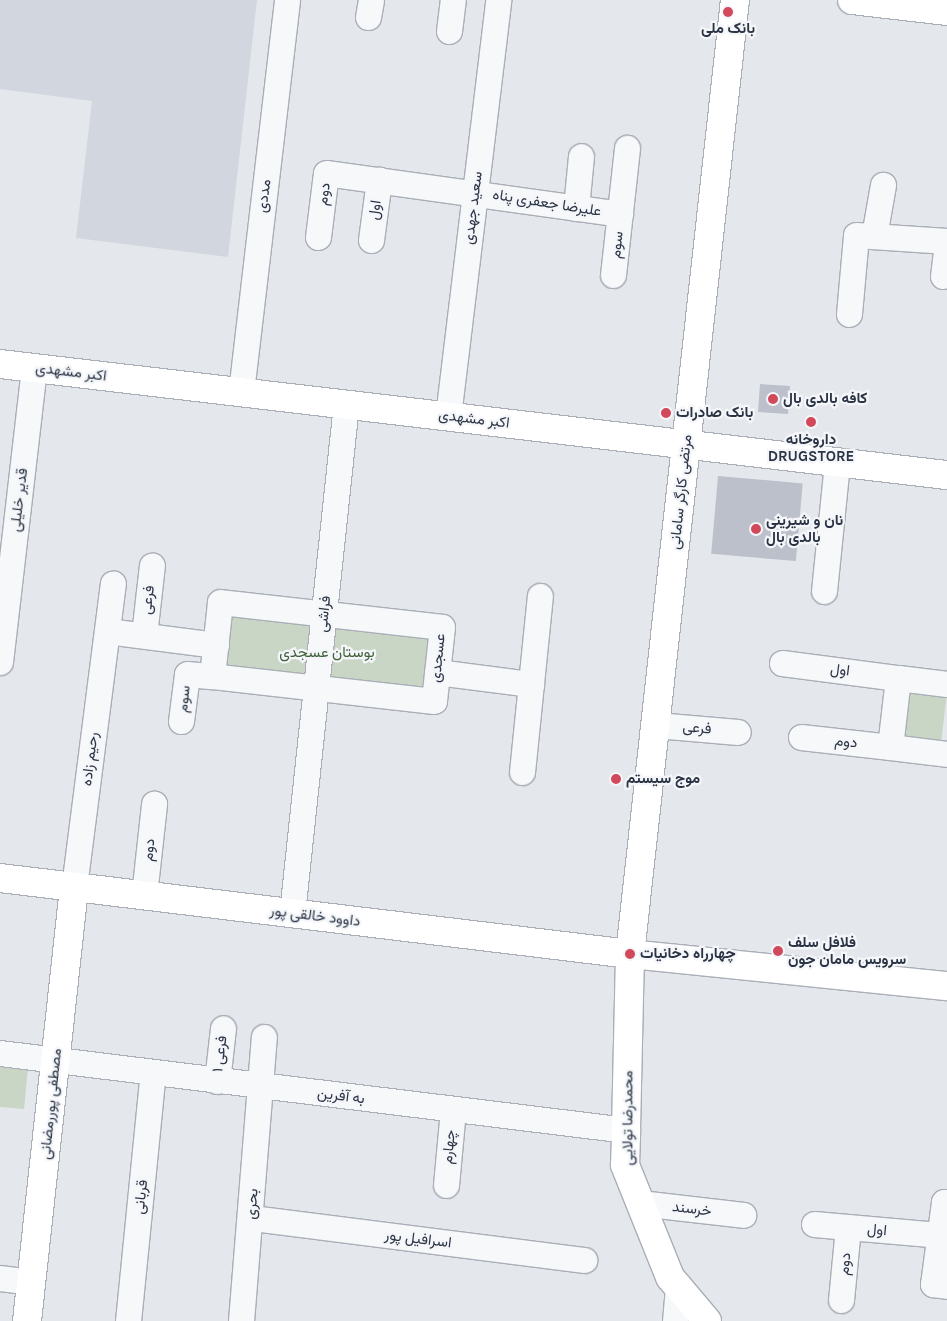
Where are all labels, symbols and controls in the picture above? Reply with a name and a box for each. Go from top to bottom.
marker: بانک ملی [722,6,734,18]
place label: بانک ملی [701,20,755,38]
street label: سعید جهدی [460,170,486,246]
street label: مددی [253,178,275,214]
street label: دوم [314,181,334,207]
street label: علیرضا جعفری پناه [491,186,603,220]
street label: اول [365,199,385,221]
street label: سوم [607,230,627,260]
street label: اکبر مشهدی [34,359,108,385]
place label: کافه بالدی بال [783,390,867,408]
marker: کافه بالدی بال [767,393,779,405]
place label: بانک صادرات [676,404,753,422]
street label: اکبر مشهدی [437,406,511,432]
marker: بانک صادرات [660,407,672,419]
marker: داروخانه DRUGSTORE [805,416,817,428]
place label: داروخانه DRUGSTORE [768,430,854,465]
street label: مرتضی کارگر سامانی [666,434,696,550]
street label: قدیر خلیلی [6,467,32,533]
place label: نان و شیرینی بالدی بال [766,511,843,546]
marker: نان و شیرینی بالدی بال [750,523,762,535]
street label: فرعی [138,585,158,615]
street label: فراشی [313,595,335,633]
street label: عسجدی [426,633,450,683]
park label: بوستان عسجدی [279,644,375,662]
street label: اول [829,660,851,680]
street label: سوم [174,684,194,714]
street label: فرعی [682,718,712,738]
street label: رحیم زاده [78,731,102,787]
street label: دوم [834,732,858,752]
place label: موج سیستم [626,770,700,788]
marker: موج سیستم [610,773,622,785]
street label: دوم [139,838,159,862]
street label: داوود خالقی پور [269,902,361,930]
place label: فلافل سلف سرویس مامان جون [788,933,906,968]
place label: چهارراه دخانیات [640,945,736,963]
marker: فلافل سلف سرویس مامان جون [772,945,784,957]
marker: چهارراه دخانیات [624,948,636,960]
street label: فرعی ۱ [209,1035,231,1073]
street label: مصطفی پوررمضانی [36,1048,66,1160]
street label: محمدرضا تولایی [619,1070,637,1166]
street label: به آفرین [316,1084,366,1108]
street label: چهارم [439,1129,459,1165]
street label: قربانی [130,1179,152,1215]
street label: بحری [242,1188,262,1220]
street label: خرسند [671,1198,713,1220]
street label: اول [866,1220,888,1240]
street label: اسرافیل پور [384,1226,452,1252]
street label: دوم [835,1252,855,1276]

